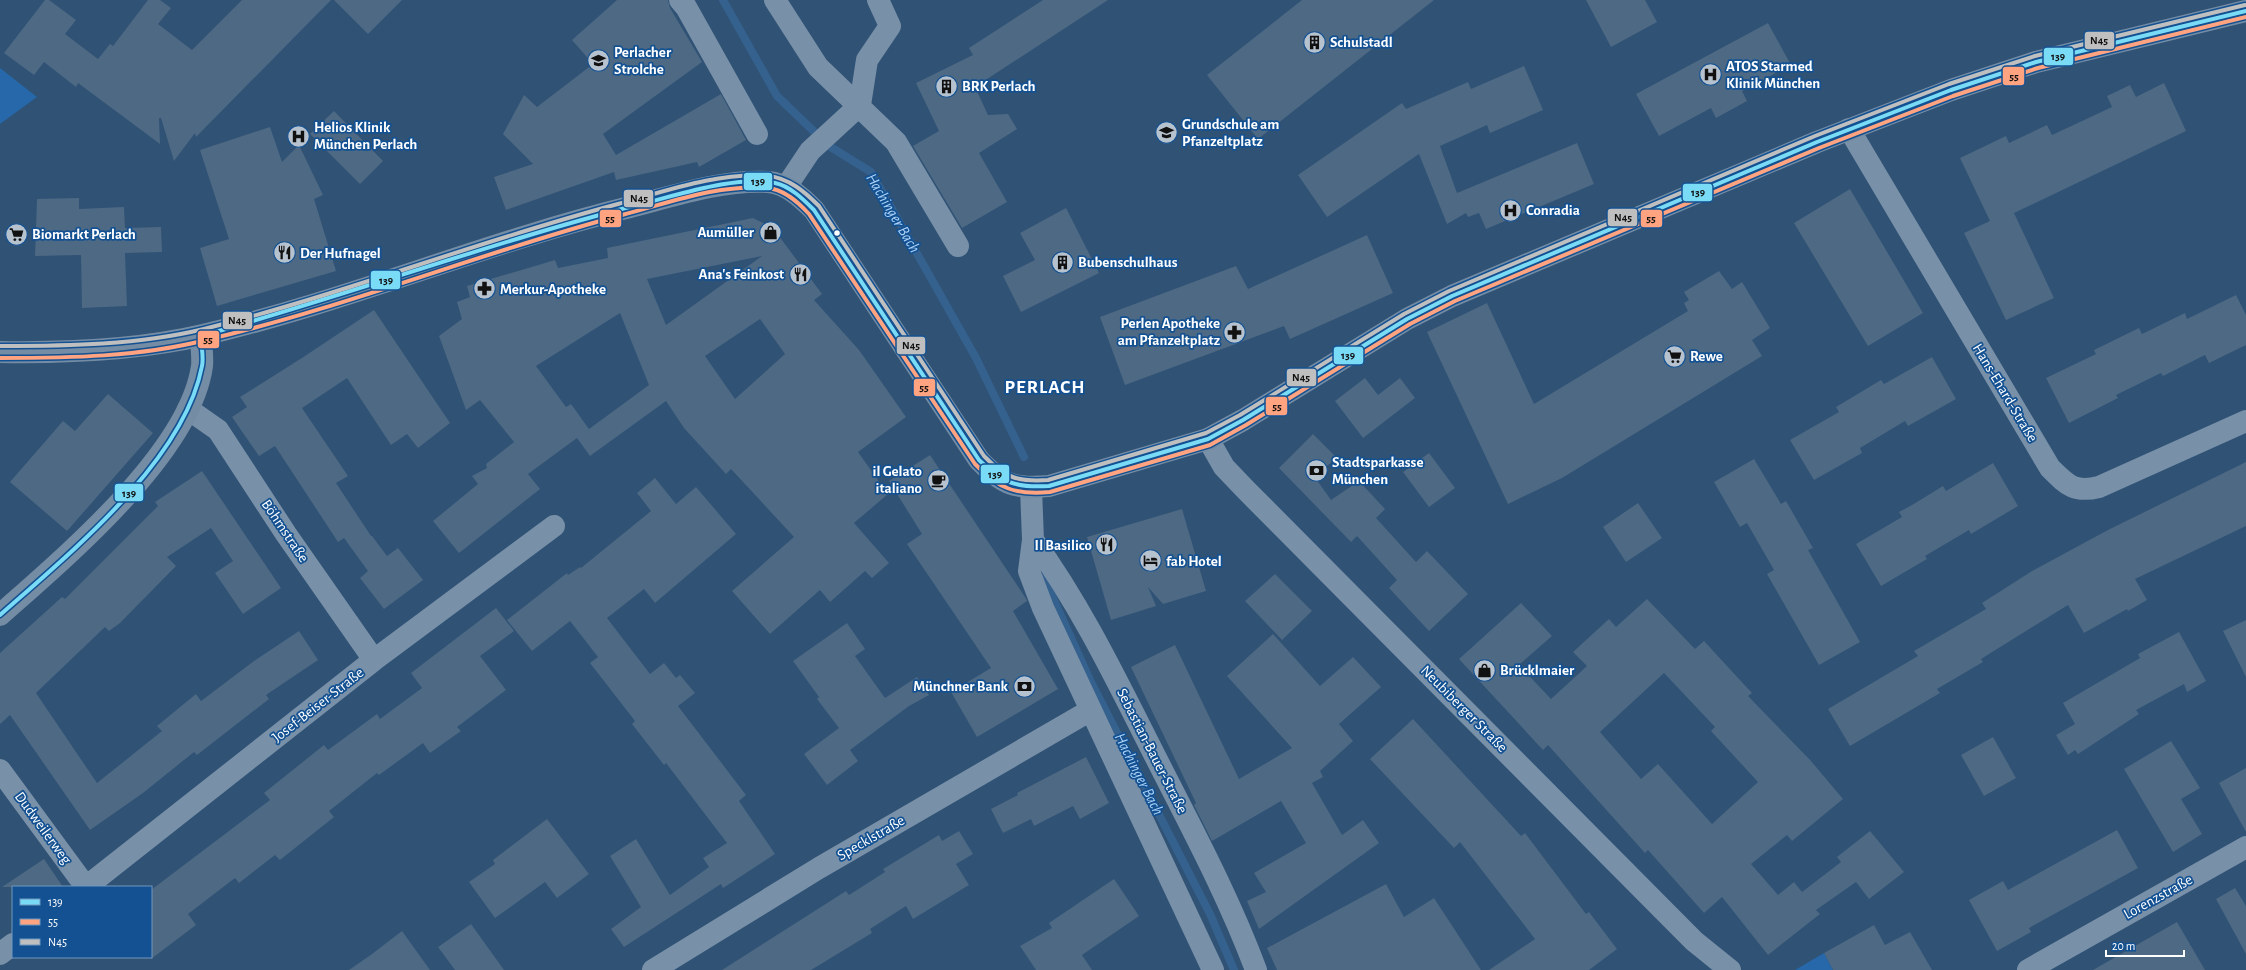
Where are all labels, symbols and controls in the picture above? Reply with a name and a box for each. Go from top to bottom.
building icon: Schulstadl [1302,29,1328,55]
line badge: N45 [2084,31,2115,50]
place label: Schulstadl [1330,35,1393,50]
text: N45 [2090,35,2108,46]
place label: Perlacher Strolche [614,45,672,77]
line badge: 139 [2043,47,2074,66]
school or university icon: Perlacher Strolche [586,48,612,74]
text: 139 [2051,51,2065,62]
place label: ATOS Starmed Klinik München [1726,59,1820,91]
hospital icon: ATOS Starmed Klinik München [1697,62,1723,88]
line badge: 55 [2002,66,2025,86]
text: 55 [2009,71,2019,82]
building icon: BRK Perlach [933,73,959,99]
place label: BRK Perlach [962,79,1035,94]
place label: Grundschule am Pfanzeltplatz [1182,117,1279,149]
place label: Helios Klinik München Perlach [314,120,417,152]
school or university icon: Grundschule am Pfanzeltplatz [1153,120,1179,146]
hospital icon: Helios Klinik München Perlach [285,123,311,149]
water label: Hachinger Bach [863,170,923,256]
line badge: 139 [743,172,773,191]
text: 139 [751,176,765,187]
line badge: 139 [1682,183,1713,202]
text: 139 [1691,187,1705,198]
line badge: N45 [623,189,654,208]
text: N45 [630,193,648,204]
hospital icon: Conradia [1498,197,1524,223]
place label: Conradia [1526,203,1580,218]
line badge: N45 [1607,208,1638,227]
line badge: 55 [599,209,622,228]
line badge: 55 [1640,209,1663,228]
text: N45 [1614,212,1632,223]
text: 55 [605,213,615,224]
text: 55 [1646,213,1656,224]
shop icon: Aumüller [757,219,783,245]
supermarket icon: Biomarkt Perlach [3,221,29,247]
place label: Aumüller [697,225,755,240]
place label: Biomarkt Perlach [32,227,136,242]
unlabelled marker [832,228,842,238]
restaurant icon: Der Hufnagel [271,240,297,266]
place label: Der Hufnagel [300,246,381,261]
building icon: Bubenschulhaus [1049,249,1075,275]
place label: Bubenschulhaus [1078,255,1178,270]
restaurant icon: Ana's Feinkost [787,261,813,287]
place label: Ana's Feinkost [699,267,784,282]
line badge: 139 [370,270,401,290]
text: 139 [379,275,393,286]
pharmacy icon: Merkur-Apotheke [472,276,498,302]
place label: Merkur-Apotheke [500,282,606,297]
line badge: N45 [222,311,253,330]
text: N45 [228,315,246,326]
place label: Perlen Apotheke am Pfanzeltplatz [1118,316,1220,348]
pharmacy icon: Perlen Apotheke am Pfanzeltplatz [1222,319,1248,345]
line badge: 55 [197,330,220,349]
text: 55 [203,334,213,345]
line badge: N45 [896,336,926,355]
text: N45 [902,340,920,351]
street label: Hans-Ehard-Straße [1970,341,2040,445]
supermarket icon: Rewe [1661,343,1687,369]
line badge: 139 [1333,346,1364,365]
place label: Rewe [1690,349,1723,364]
text: 139 [1341,350,1355,361]
line badge: N45 [1286,368,1317,387]
text: N45 [1292,372,1310,383]
line badge: 55 [913,378,936,397]
district label: PERLACH [1005,378,1085,397]
text: 55 [919,382,929,393]
line badge: 55 [1265,396,1288,416]
text: 55 [1272,401,1282,412]
place label: Stadtsparkasse München [1332,455,1423,487]
bank icon: Stadtsparkasse München [1304,458,1330,484]
place label: il Gelato italiano [873,464,922,496]
line badge: 139 [980,464,1010,484]
cafe icon: il Gelato italiano [925,467,951,493]
text: 139 [988,469,1002,480]
line badge: 139 [114,483,144,502]
text: 139 [122,488,136,499]
street label: Böhmstraße [259,497,311,565]
restaurant icon: Il Basilico [1094,532,1120,558]
place label: Il Basilico [1034,538,1092,553]
hotel icon: fab Hotel [1138,548,1164,574]
place label: fab Hotel [1166,554,1222,569]
shop icon: Brücklmaier [1471,657,1497,683]
street label: Neubiberger Straße [1418,663,1510,755]
place label: Brücklmaier [1500,663,1575,678]
street label: Josef-Beiser-Straße [269,665,367,745]
bank icon: Münchner Bank [1011,673,1037,699]
place label: Münchner Bank [913,679,1009,694]
street label: Sebastian-Bauer-Straße [1114,686,1190,816]
water label: Hachinger Bach [1112,730,1166,818]
street label: Dudweilerweg [12,789,74,867]
street label: Specklstraße [835,813,907,863]
street label: Lorenzstraße [2121,872,2195,922]
legend [12,886,152,958]
text: 139 [48,896,63,908]
text: 55 [48,916,58,928]
scale bar [2106,932,2184,958]
text: N45 [48,936,67,948]
text: 20 m [2112,940,2135,952]

